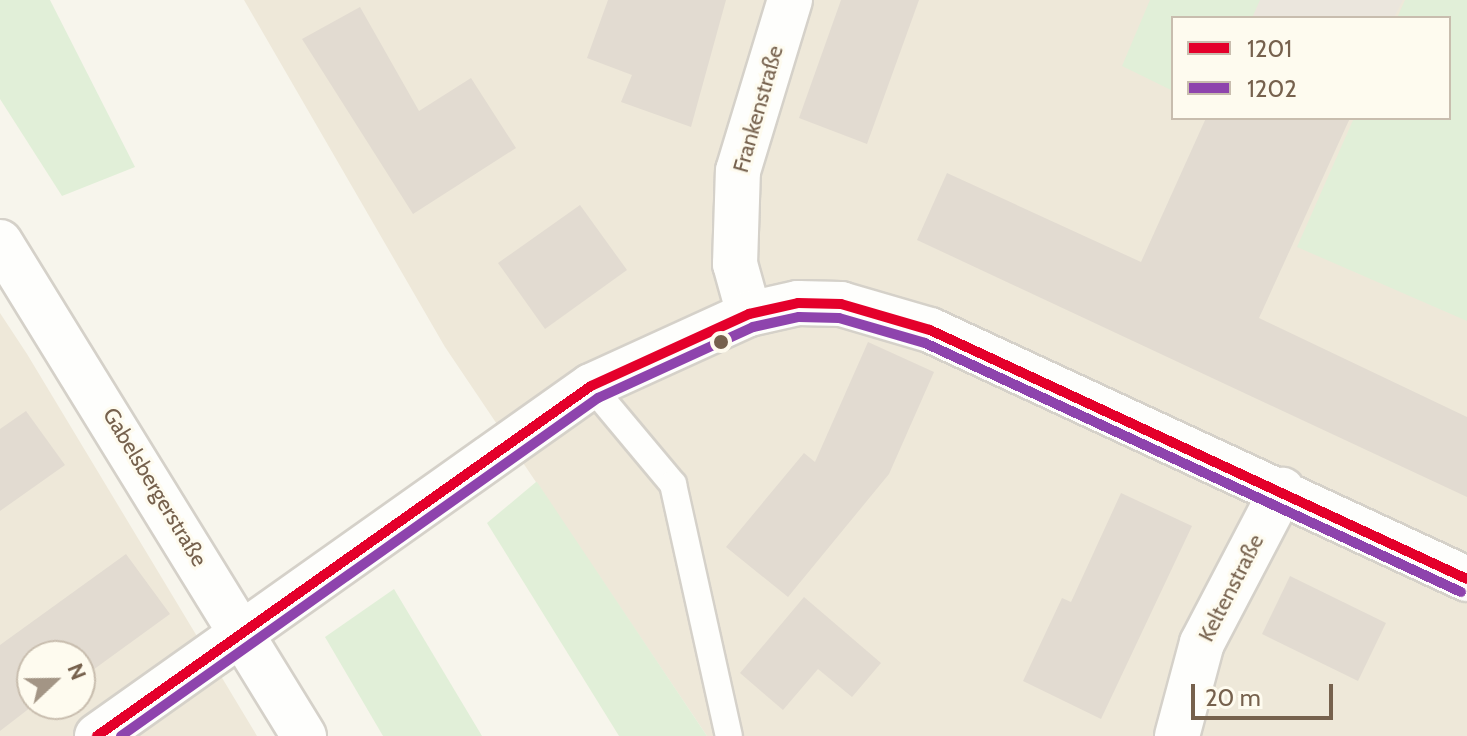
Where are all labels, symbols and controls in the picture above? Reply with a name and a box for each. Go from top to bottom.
legend [1171,16,1451,120]
text: 1201 [1247,34,1292,63]
street label: Frankenstraße [727,42,789,176]
text: 1202 [1247,74,1297,103]
unlabelled marker [713,334,729,350]
street label: Gabelsbergerstraße [97,403,213,571]
street label: Keltenstraße [1193,530,1269,646]
north arrow [16,640,96,720]
text: N [61,659,92,684]
scale bar [1195,668,1337,718]
text: 20 m [1205,683,1261,712]

